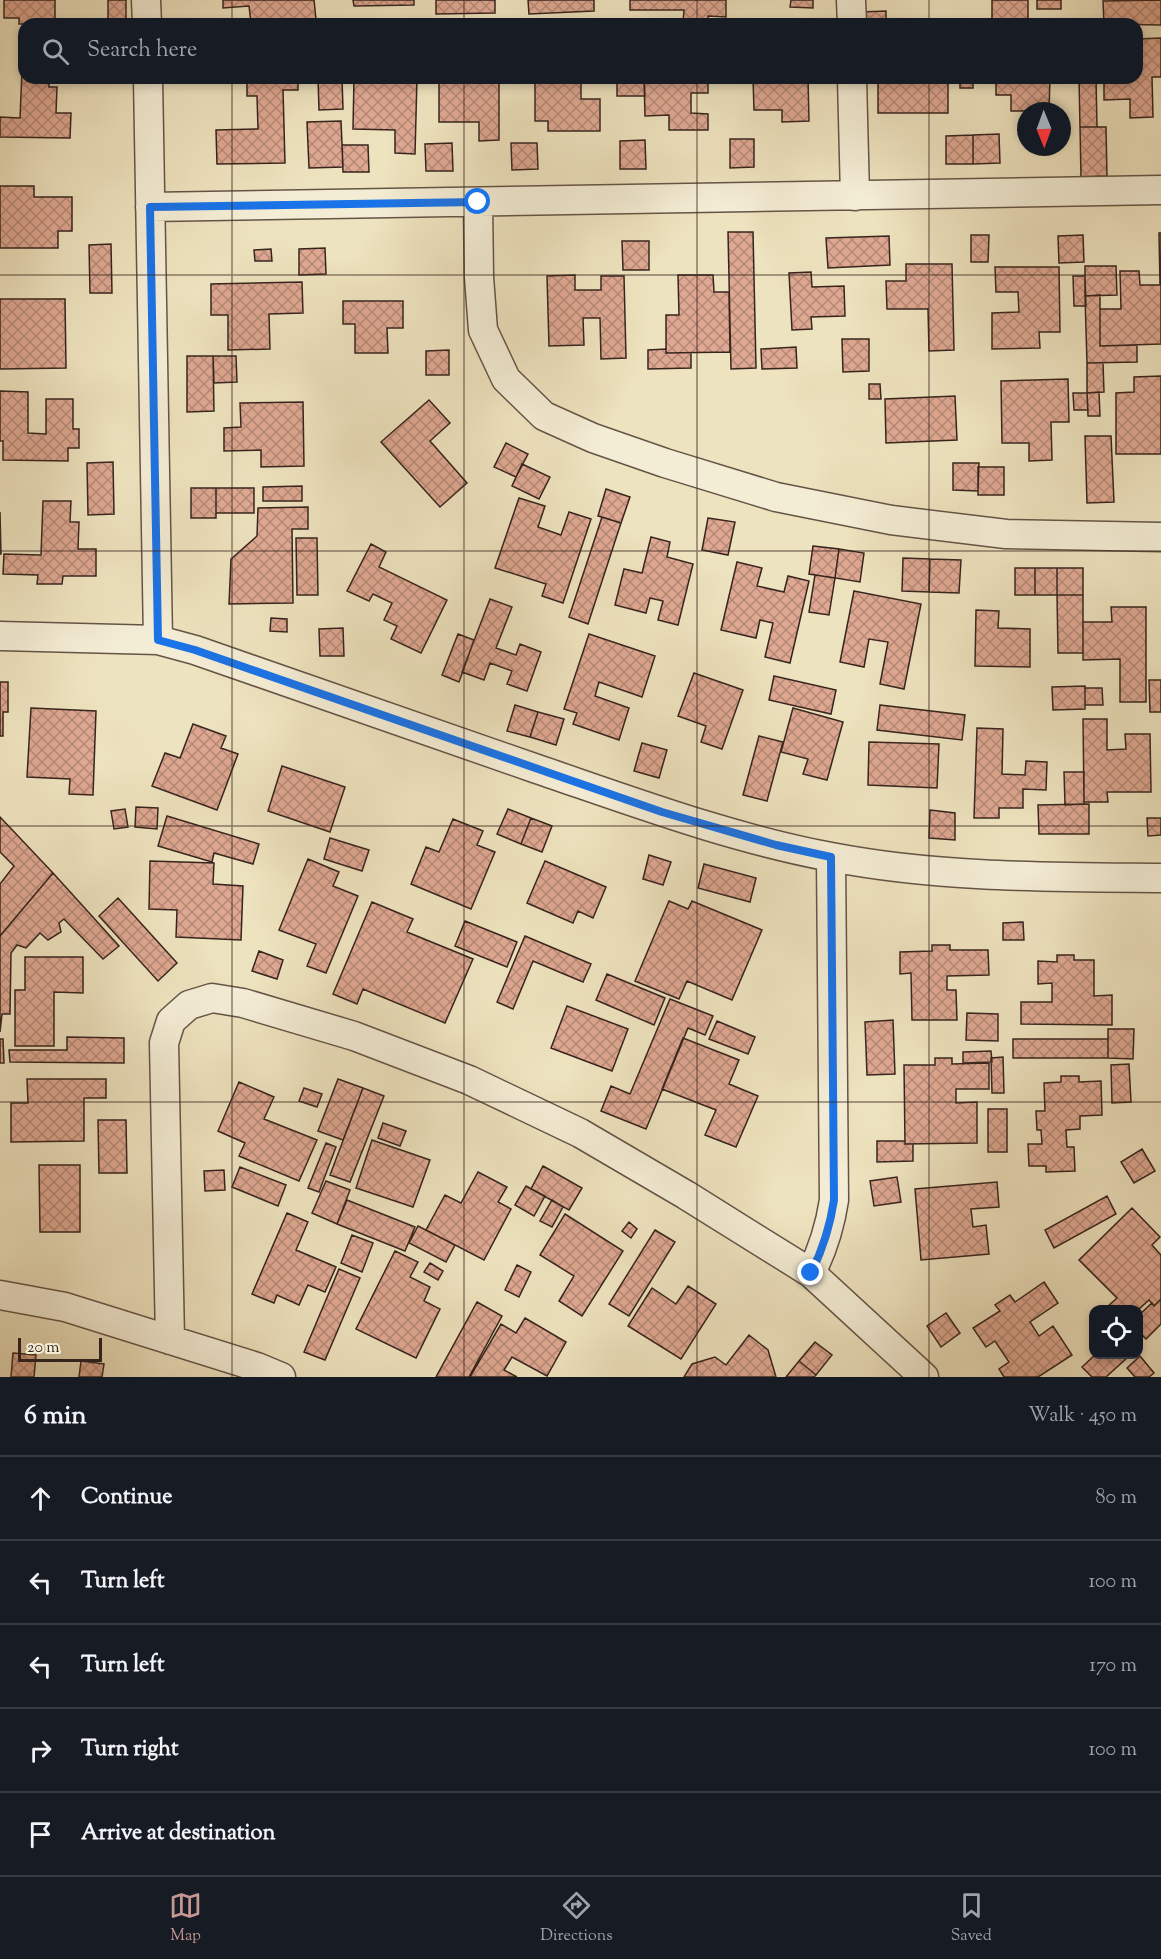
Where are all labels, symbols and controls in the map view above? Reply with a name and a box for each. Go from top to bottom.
search box [18,18,1143,84]
icon: search [39,35,72,68]
text: Search here [87,35,197,67]
north arrow [1017,102,1071,156]
route start [464,188,490,214]
route end [797,1259,823,1285]
map controls [1089,1305,1143,1359]
button: locate [1089,1305,1143,1359]
scale bar [18,1335,102,1362]
text: 20 m [27,1337,60,1360]
text: 6 min [24,1398,87,1435]
text: Walk · 450 m [1028,1402,1137,1431]
icon: ahead [24,1482,57,1515]
text: Continue [81,1482,172,1514]
text: 80 m [1096,1484,1137,1513]
icon: left [24,1566,57,1599]
text: Turn left [81,1566,164,1598]
text: 100 m [1088,1568,1137,1597]
icon: left [24,1650,57,1683]
text: Turn left [81,1650,164,1682]
text: 170 m [1089,1652,1137,1681]
icon: right [24,1734,57,1767]
text: Turn right [81,1734,178,1766]
text: 100 m [1088,1736,1137,1765]
icon: arrive [24,1818,57,1851]
text: Arrive at destination [81,1818,276,1850]
tab: Map [169,1889,202,1948]
tab: Directions [540,1889,613,1948]
tab: Saved [951,1889,992,1948]

